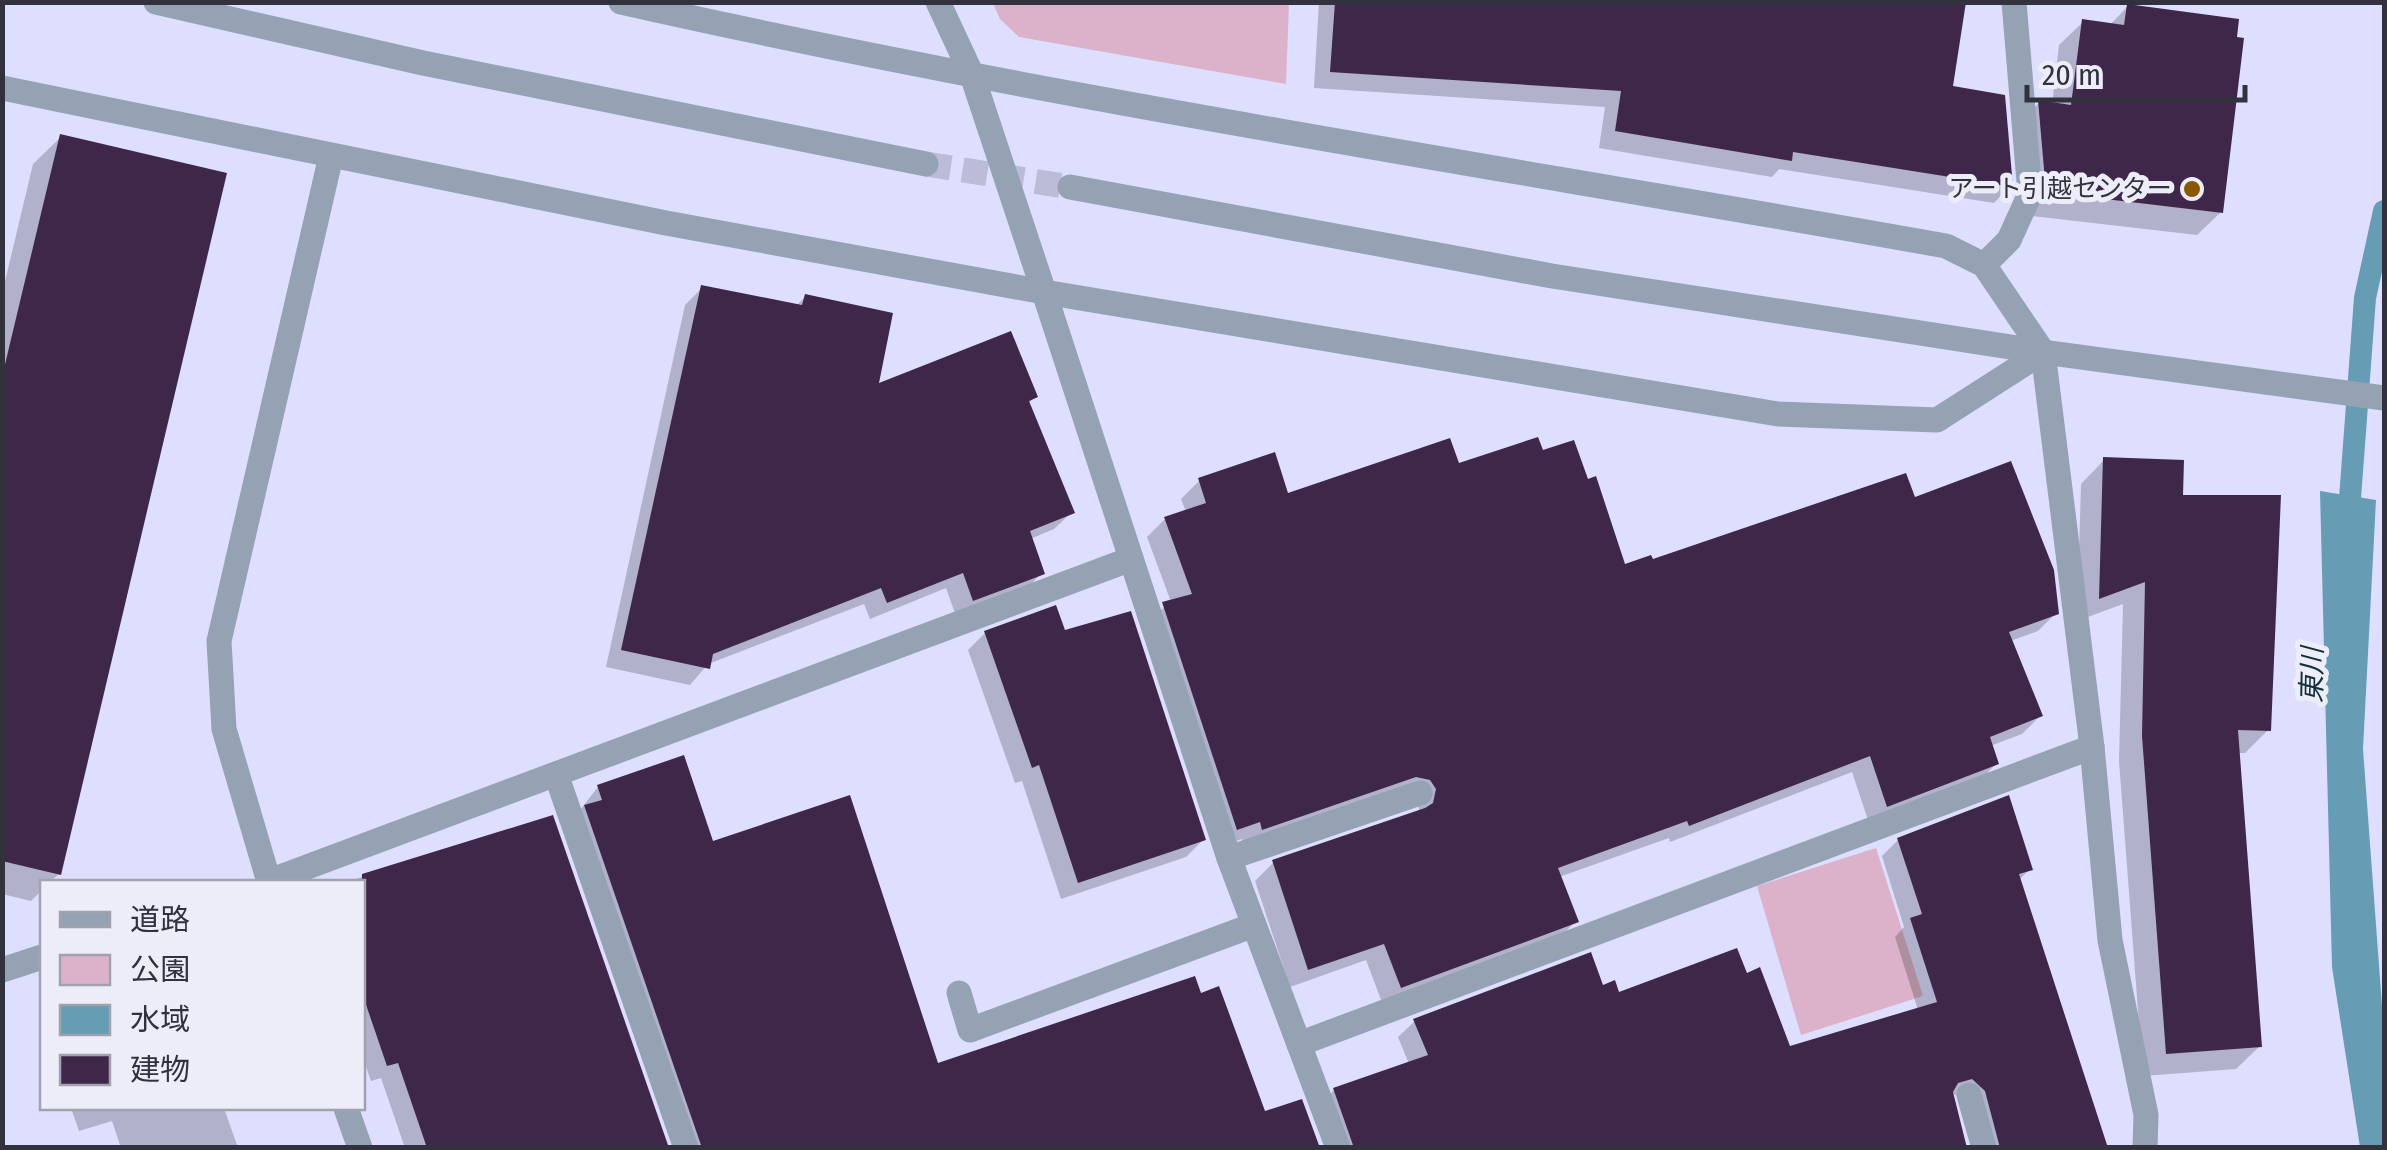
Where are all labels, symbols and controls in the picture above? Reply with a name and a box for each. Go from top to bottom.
scale bar [2027,40,2244,102]
text: 20 m [2042,57,2101,93]
place label: アート引越センター [1948,174,2172,204]
marker: アート引越センター [2181,178,2203,200]
water label: 東川 [2295,644,2329,703]
legend [40,880,365,1110]
text: 道路 [130,902,190,938]
text: 公園 [130,952,190,988]
text: 水域 [130,1002,190,1038]
text: 建物 [130,1052,190,1088]

